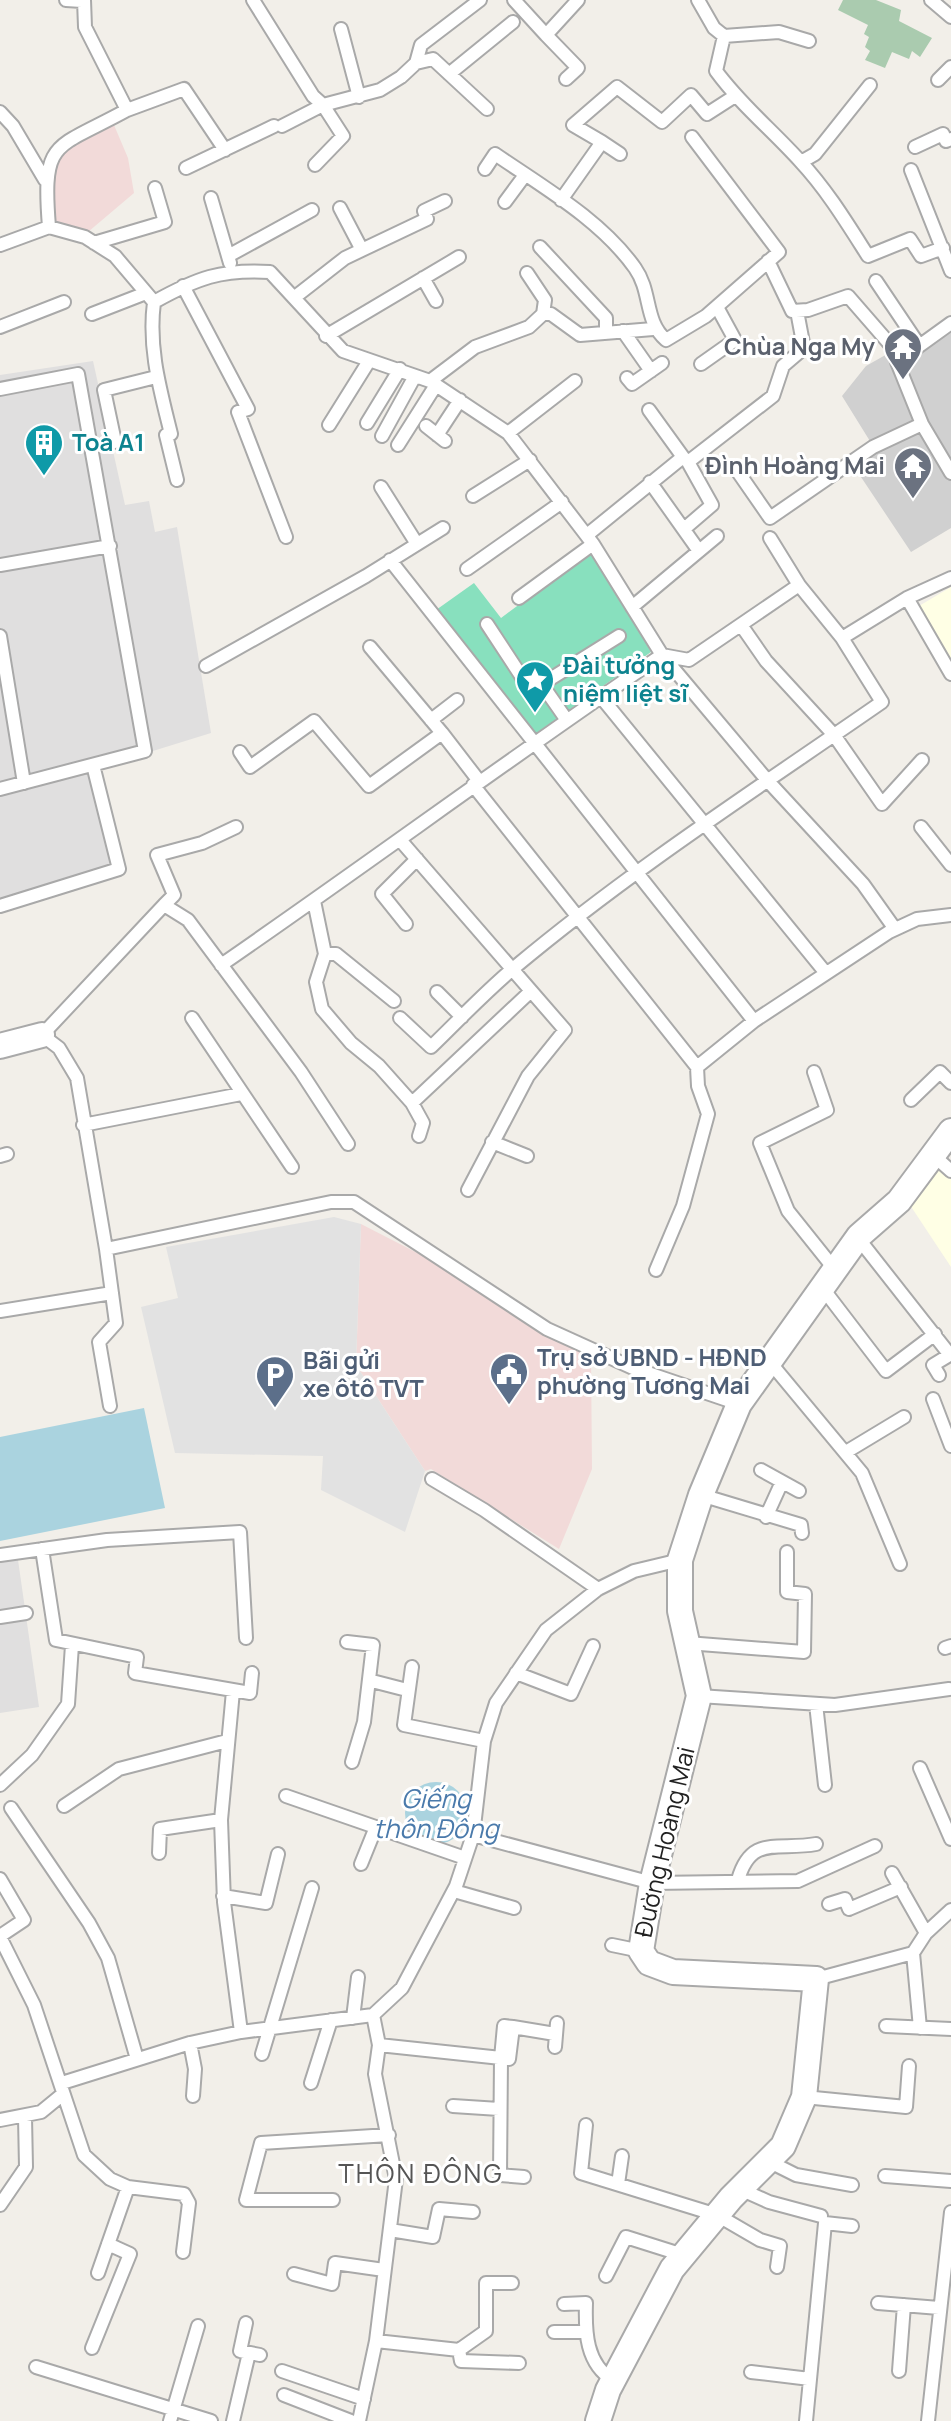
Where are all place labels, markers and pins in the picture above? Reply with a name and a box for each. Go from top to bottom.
temple icon: Chùa Nga My [882,326,924,381]
place label: Chùa Nga My [724,329,876,362]
building icon: Toà A1 [23,422,65,477]
place label: Toà A1 [72,425,145,458]
temple icon: Đình Hoàng Mai [892,445,934,500]
place label: Đình Hoàng Mai [705,448,885,481]
place label: Đài tưởng niệm liệt sĩ [563,648,689,709]
place icon: Đài tưởng niệm liệt sĩ [514,659,556,714]
place label: Trụ sở UBND - HĐND phường Tương Mai [537,1340,767,1401]
place label: Bãi gửi xe ôtô TVT [303,1343,424,1404]
public building icon: Trụ sở UBND - HĐND phường Tương Mai [488,1351,530,1406]
parking icon: Bãi gửi xe ôtô TVT [254,1354,296,1409]

